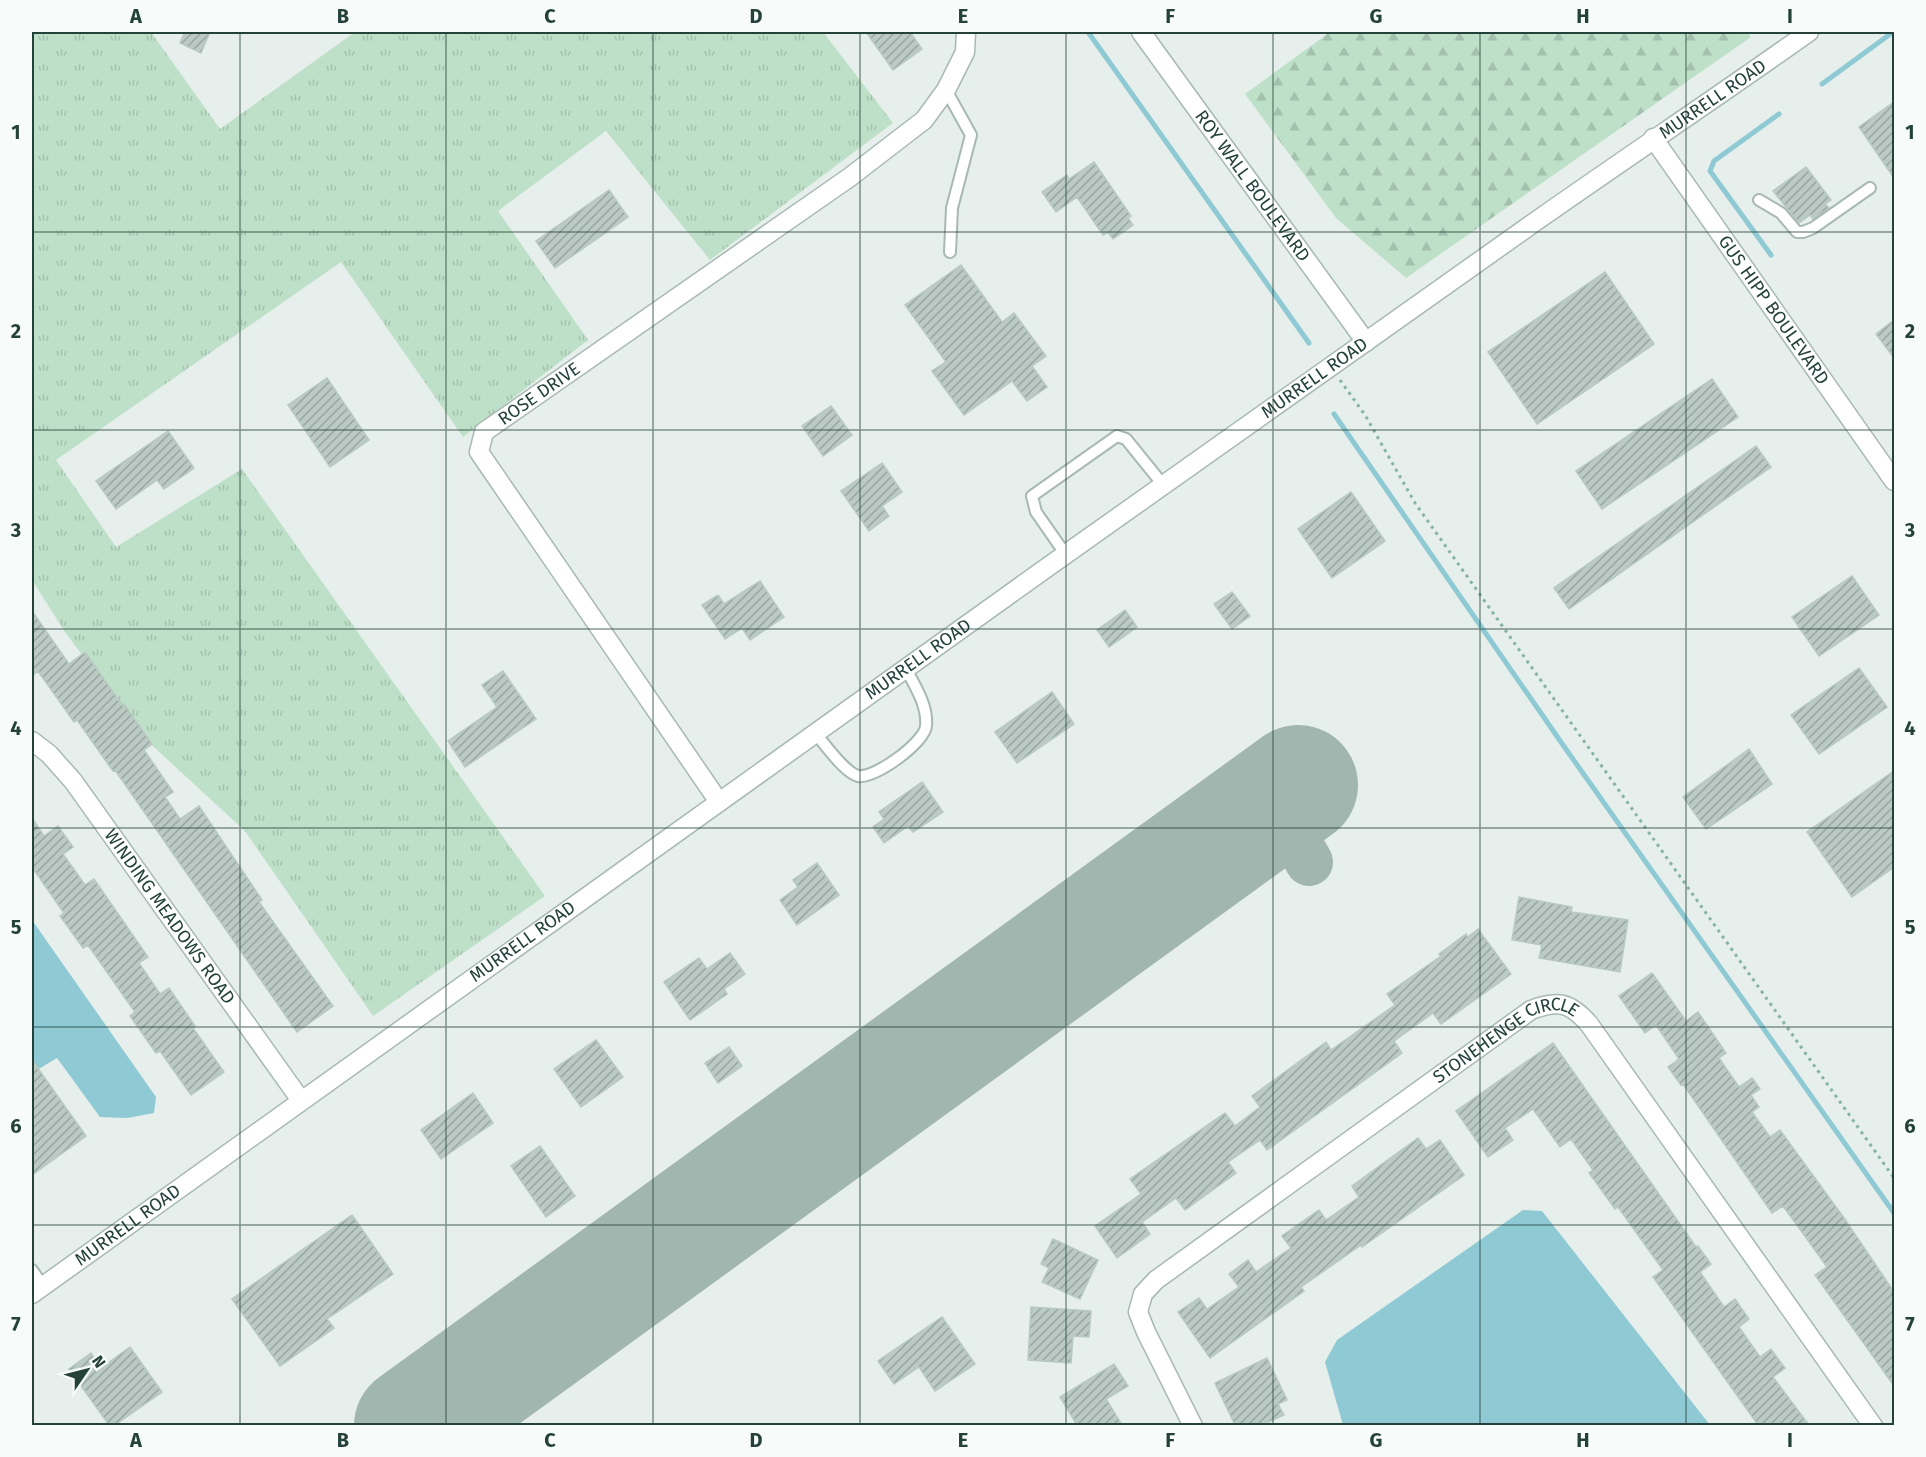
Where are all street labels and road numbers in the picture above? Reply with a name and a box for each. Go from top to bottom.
street label: MURRELL ROAD [1655,55,1770,144]
street label: ROY WALL BOULEVARD [1190,106,1315,266]
street label: GUS HIPP BOULEVARD [1714,231,1834,389]
street label: MURRELL ROAD [1257,333,1372,423]
street label: ROSE DRIVE [494,358,584,430]
street label: MURRELL ROAD [861,614,975,704]
street label: WINDING MEADOWS ROAD [100,825,240,1008]
street label: MURRELL ROAD [465,896,580,987]
street label: STONEHENGE CIRCLE [1429,993,1583,1088]
street label: MURRELL ROAD [71,1180,185,1270]

